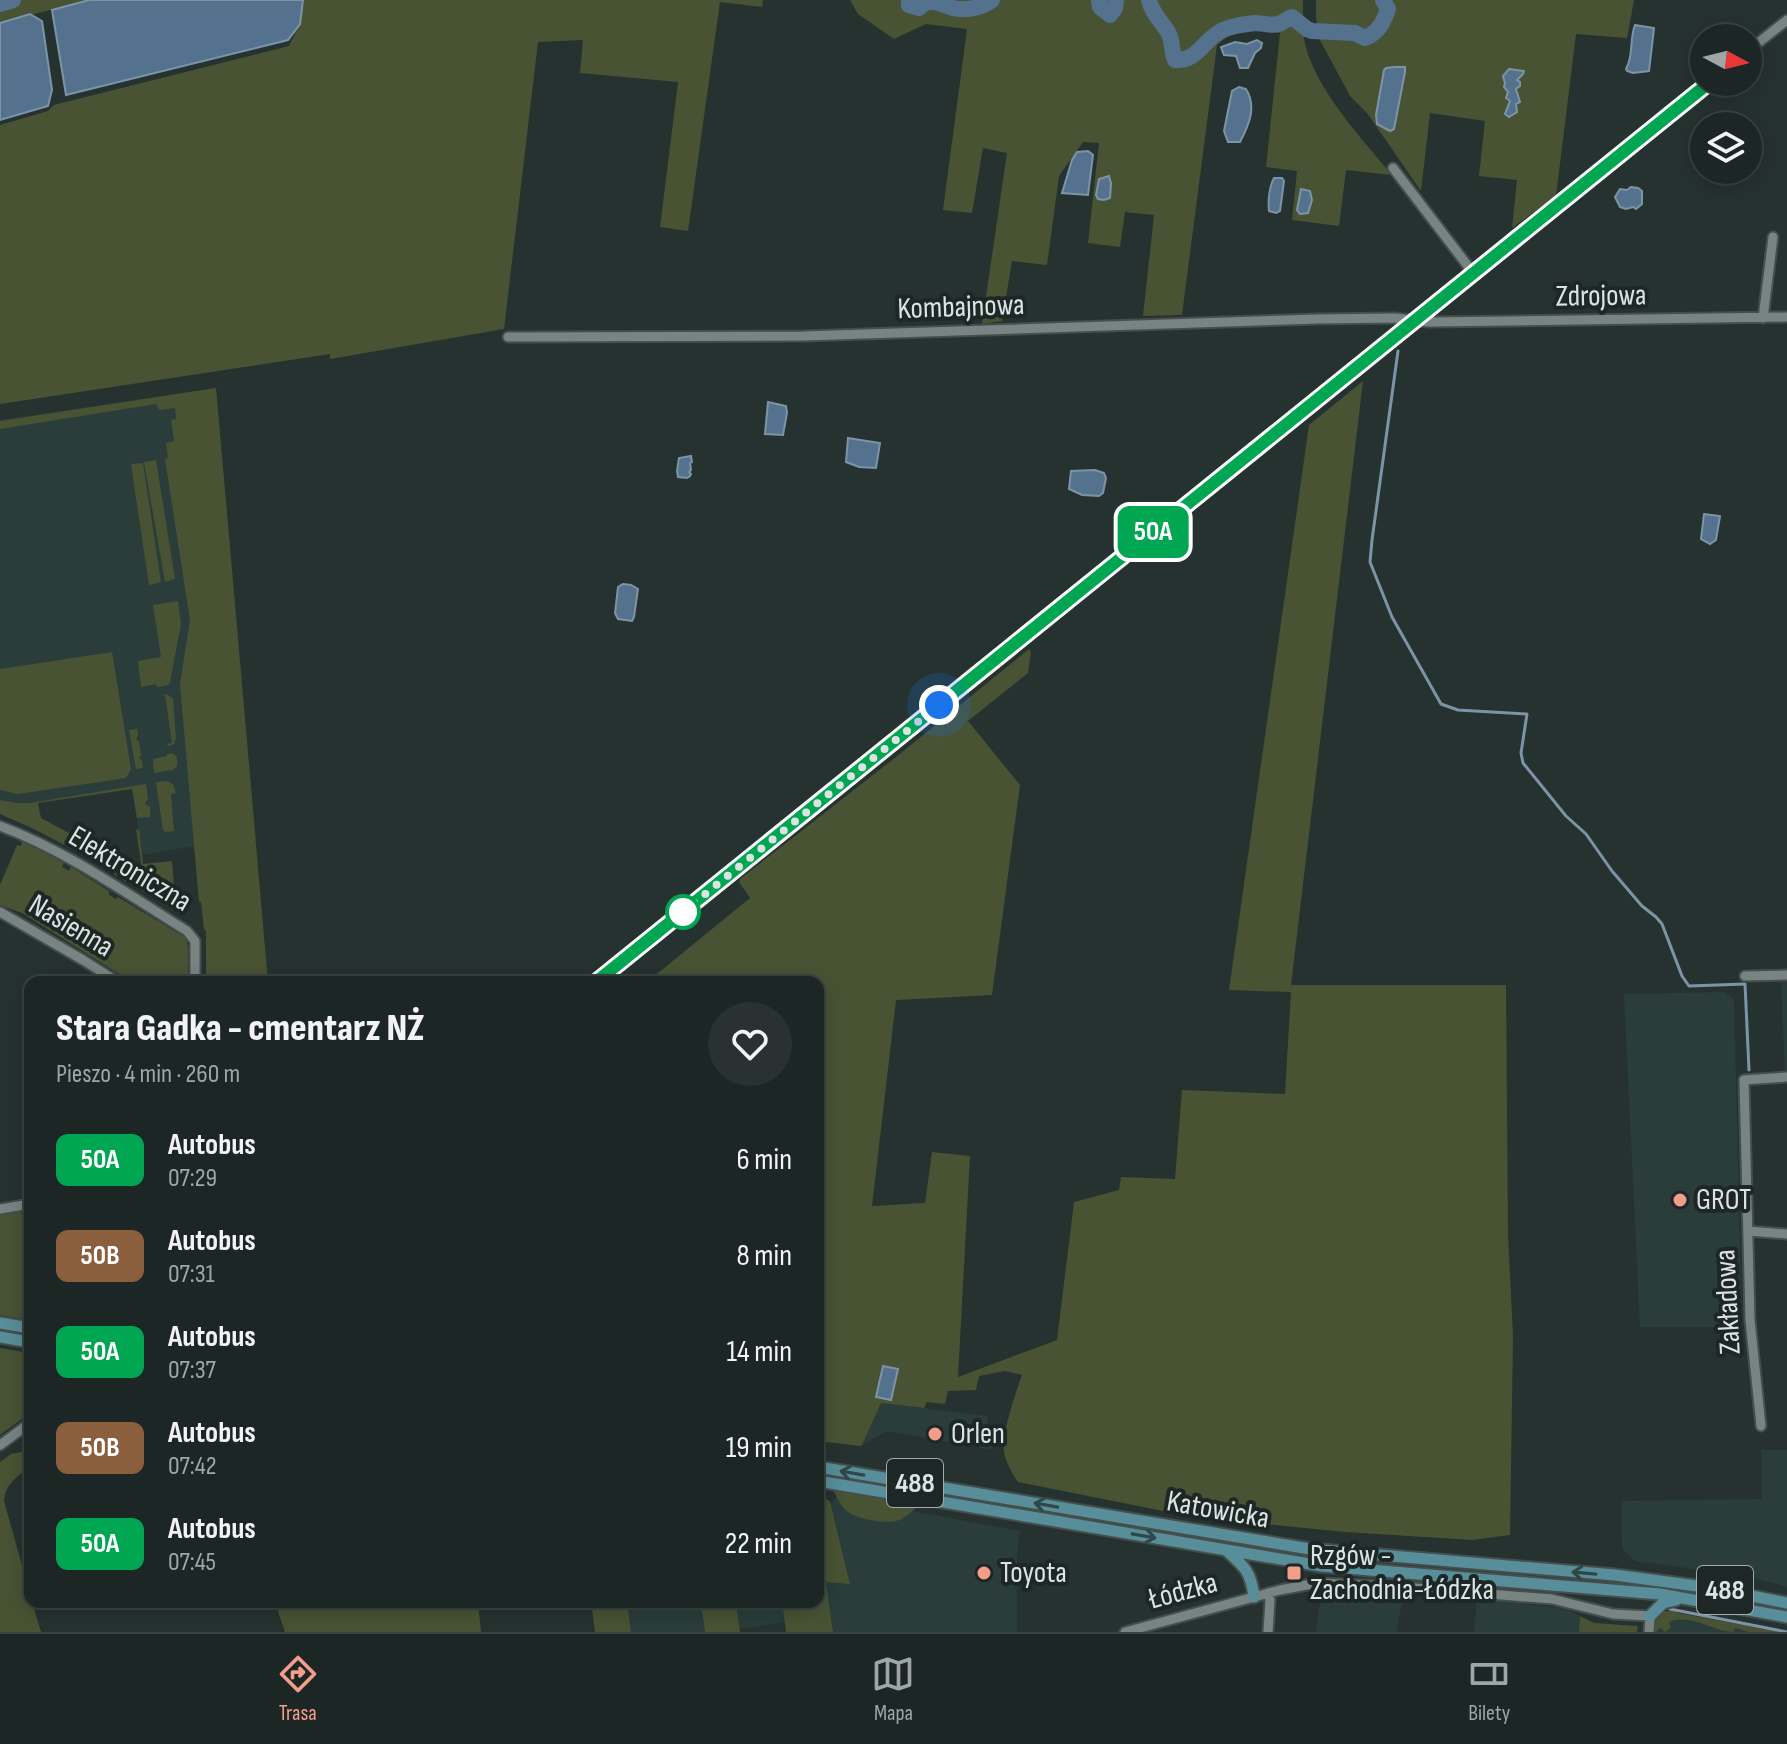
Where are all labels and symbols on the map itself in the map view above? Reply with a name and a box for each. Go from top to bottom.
north arrow [1690,24,1762,96]
street label: Zdrojowa [1555,277,1647,315]
street label: Kombajnowa [897,287,1025,327]
line badge: 50A [1107,506,1199,558]
your location [919,685,959,725]
street label: Elektroniczna [62,818,198,920]
street label: Nasienna [22,887,120,965]
unlabelled marker [666,895,700,929]
place label: GROT [1696,1182,1751,1218]
marker: GROT [1671,1191,1689,1209]
street label: Zakładowa [1707,1249,1749,1355]
place label: Orlen [951,1416,1005,1452]
marker: Orlen [926,1425,944,1443]
road number: 488 [887,1459,943,1507]
one-way arrow [840,1464,866,1479]
street label: Katowicka [1164,1483,1272,1537]
one-way arrow [1034,1497,1059,1512]
one-way arrow [1131,1530,1156,1545]
place label: Rzgów - Zachodnia-Łódzka [1310,1538,1494,1608]
place label: Toyota [1000,1555,1067,1591]
marker: Toyota [975,1564,993,1582]
marker: Rzgów - Zachodnia-Łódzka [1285,1564,1303,1582]
street label: Łódzka [1144,1565,1221,1618]
one-way arrow [1571,1565,1598,1580]
road number: 488 [1697,1566,1753,1614]

